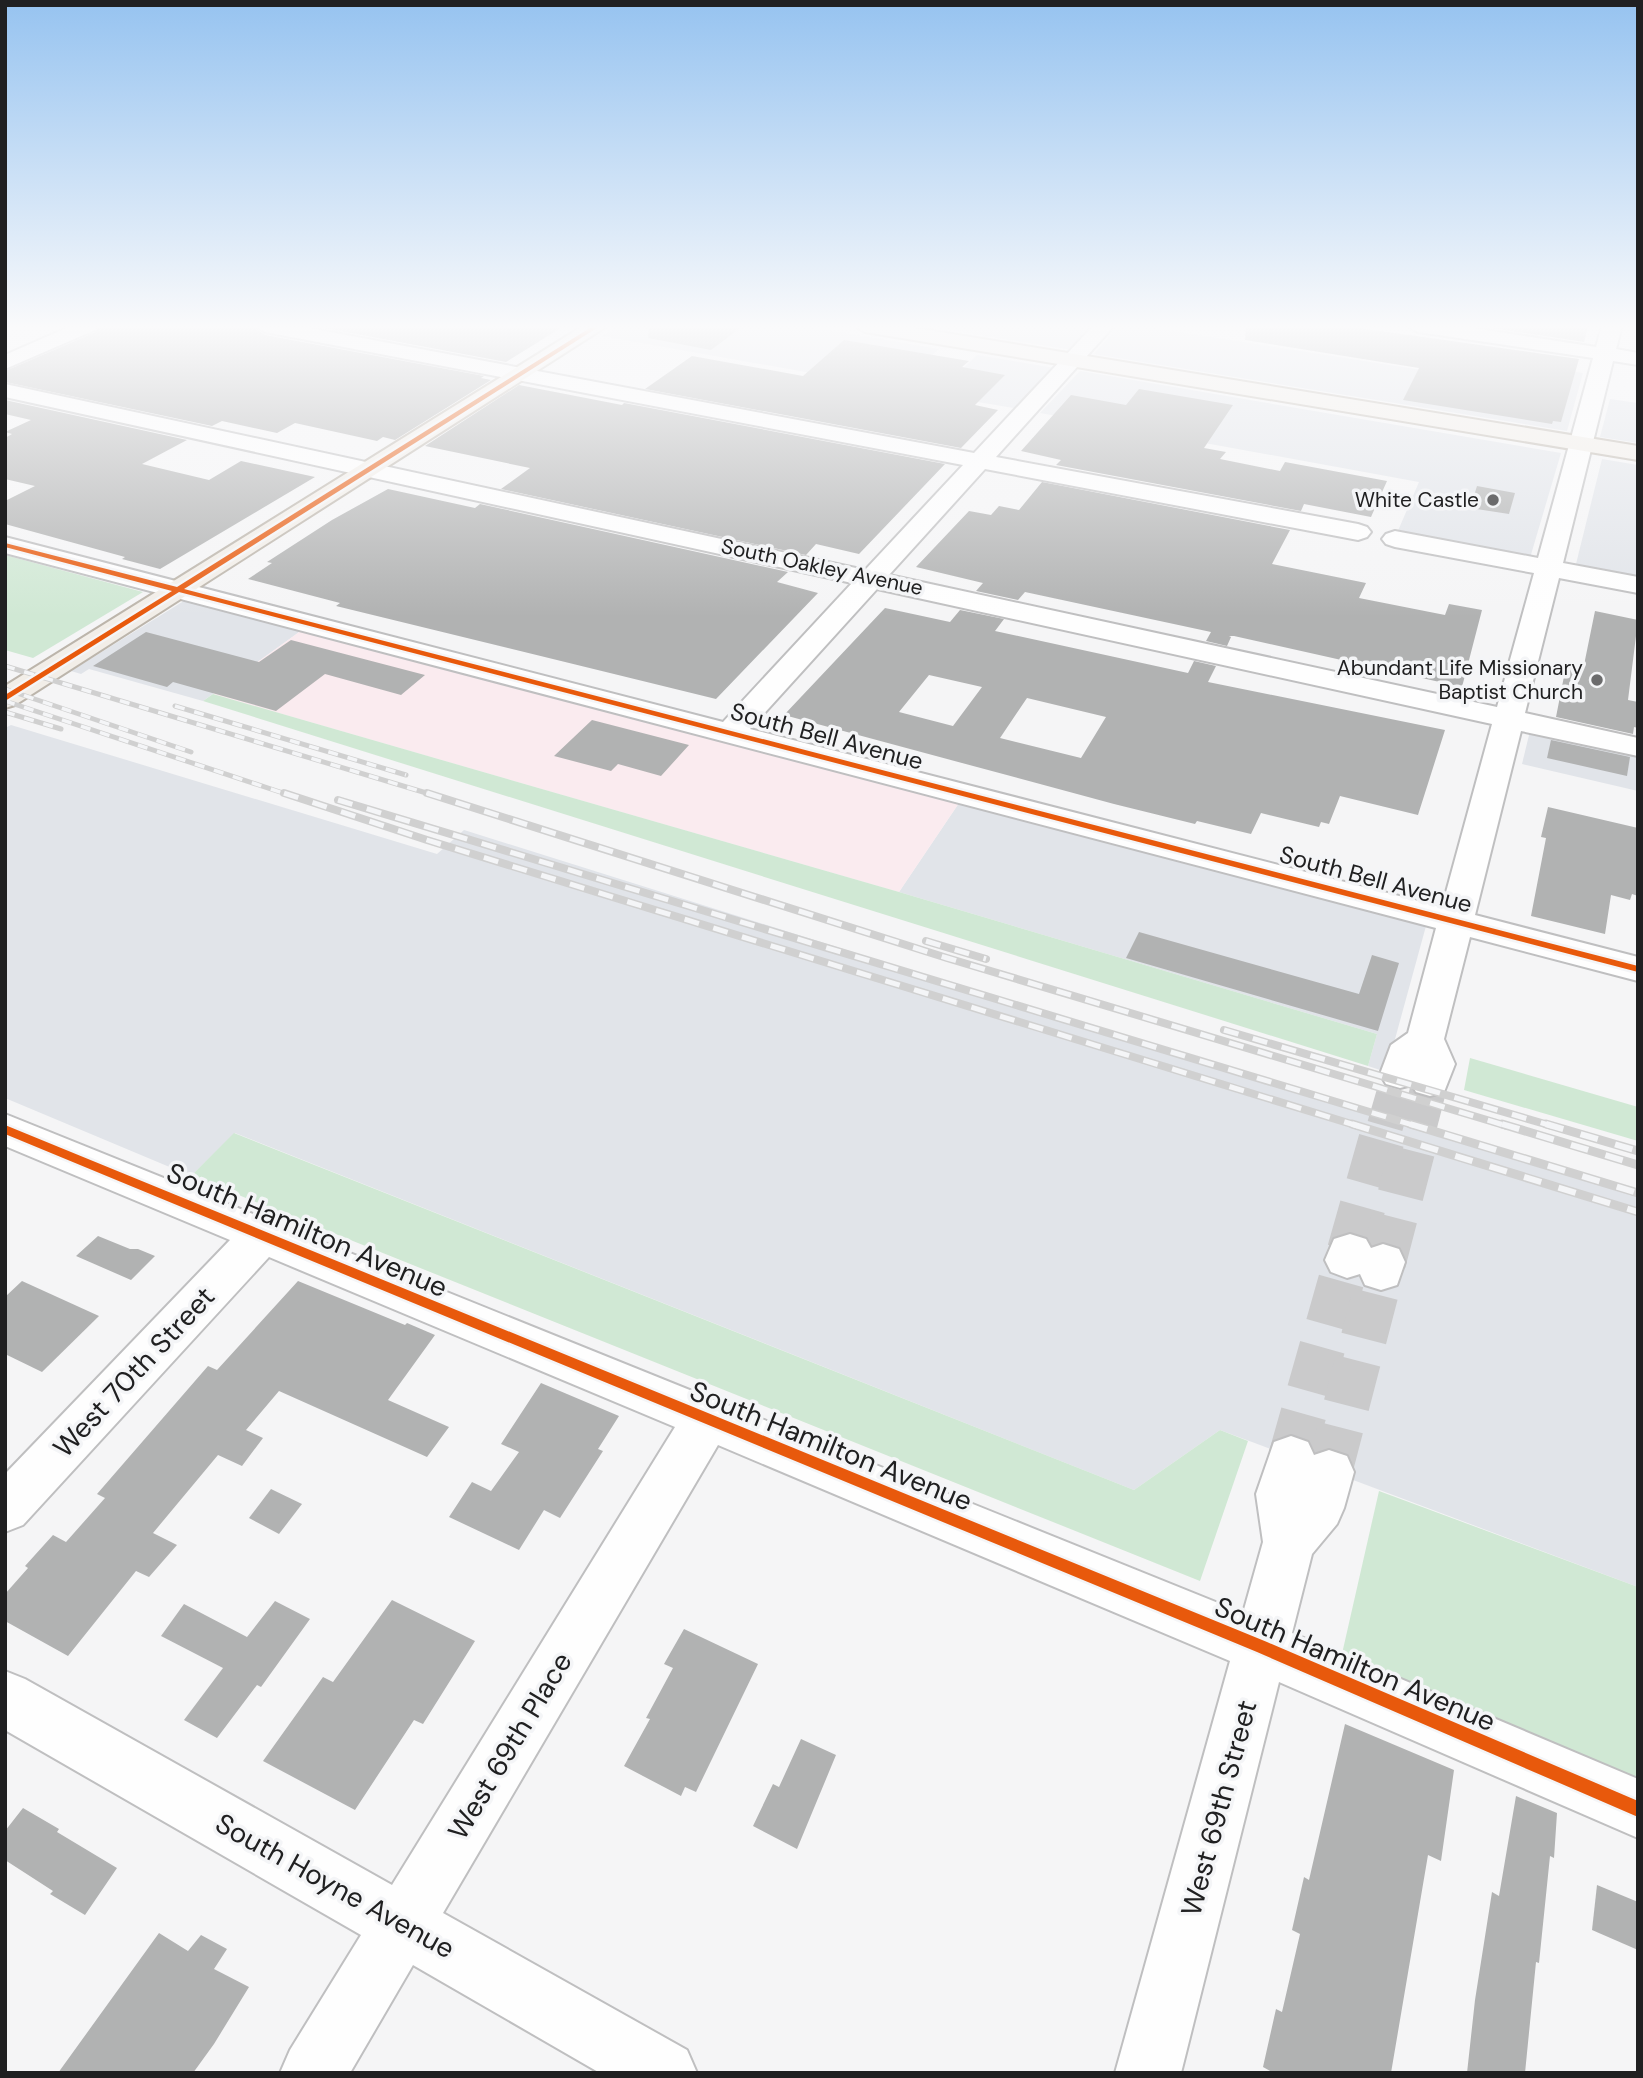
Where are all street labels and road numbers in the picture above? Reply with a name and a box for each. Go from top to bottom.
street label: South Oakley Avenue [719,532,926,602]
street label: South Bell Avenue [727,695,927,777]
street label: South Bell Avenue [1276,838,1476,920]
street label: South Hamilton Avenue [161,1154,453,1306]
street label: West 70th Street [45,1279,223,1465]
street label: South Hamilton Avenue [684,1372,978,1520]
street label: South Hamilton Avenue [1209,1588,1501,1740]
street label: West 69th Place [439,1646,581,1846]
street label: West 69th Street [1172,1696,1266,1920]
street label: South Hoyne Avenue [209,1805,461,1967]

